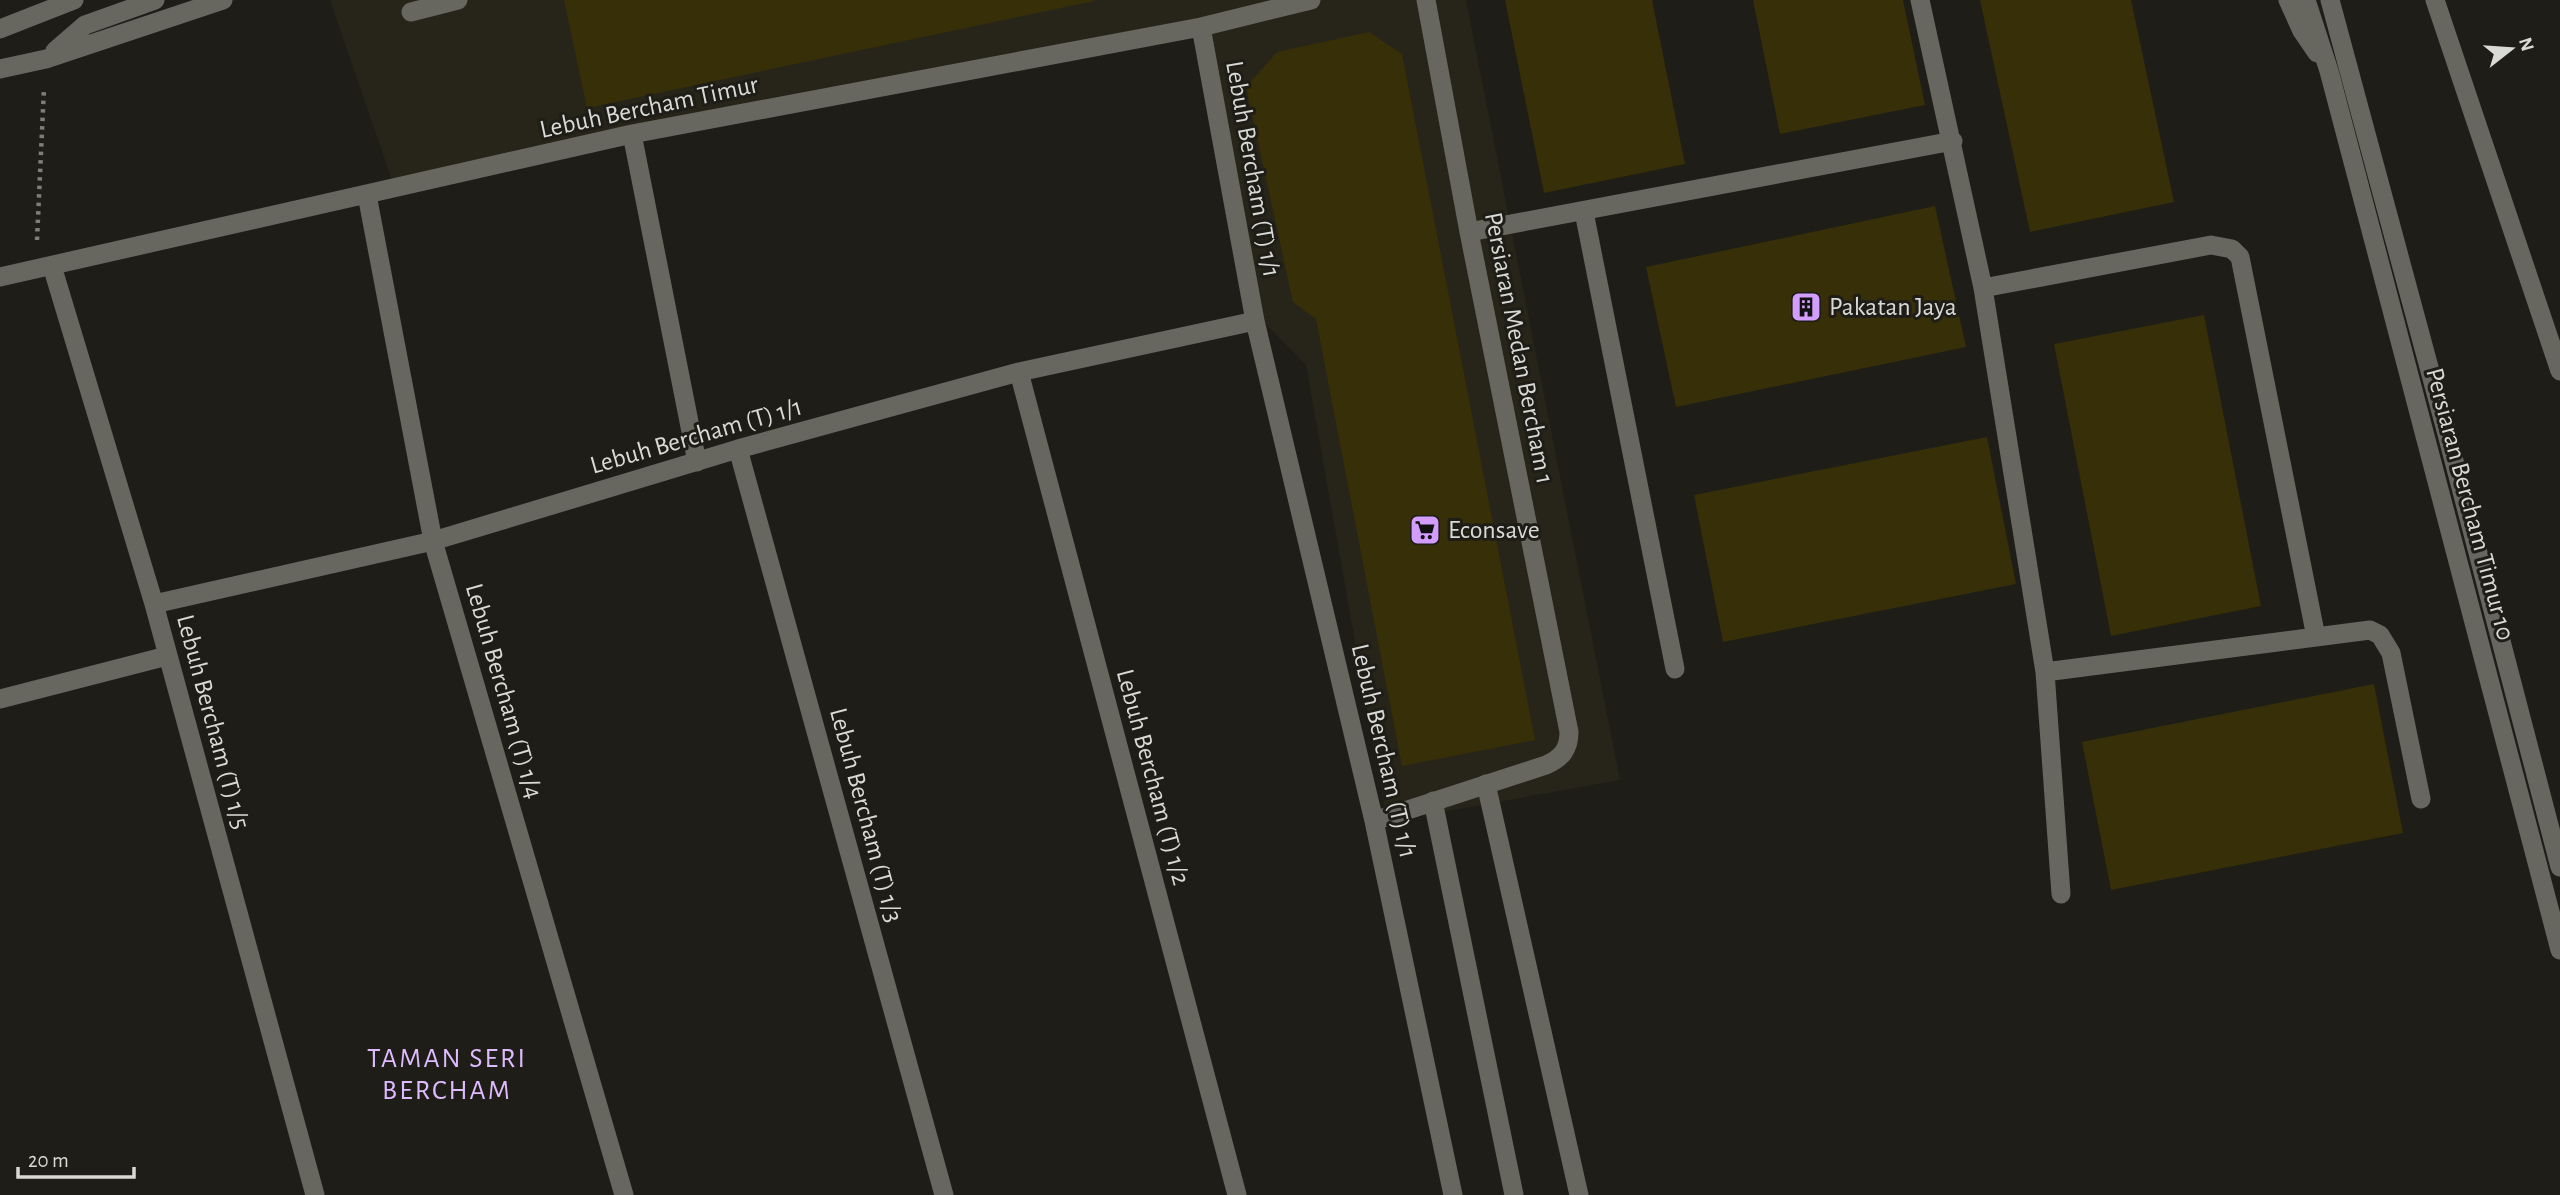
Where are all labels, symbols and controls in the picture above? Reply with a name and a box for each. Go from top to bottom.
north arrow [2476,14,2546,84]
text: N [2515,35,2537,54]
street label: Lebuh Bercham (T) 1/1 [1221,59,1285,279]
street label: Lebuh Bercham Timur [537,71,761,143]
street label: Persiaran Medan Bercham 1 [1480,210,1558,486]
building icon: Pakatan Jaya [1789,290,1823,324]
place label: Pakatan Jaya [1829,294,1957,320]
street label: Persiaran Bercham Timur 10 [2421,365,2519,643]
street label: Lebuh Bercham (T) 1/1 [587,393,805,479]
supermarket icon: Econsave [1408,513,1442,547]
place label: Econsave [1448,517,1540,543]
street label: Lebuh Bercham (T) 1/4 [461,580,547,802]
street label: Lebuh Bercham (T) 1/5 [172,612,254,832]
street label: Lebuh Bercham (T) 1/1 [1347,641,1421,861]
street label: Lebuh Bercham (T) 1/2 [1112,666,1194,888]
street label: Lebuh Bercham (T) 1/3 [825,705,907,925]
district label: TAMAN SERI BERCHAM [367,1045,527,1105]
scale bar [18,1136,133,1180]
text: 20 m [28,1150,69,1171]

